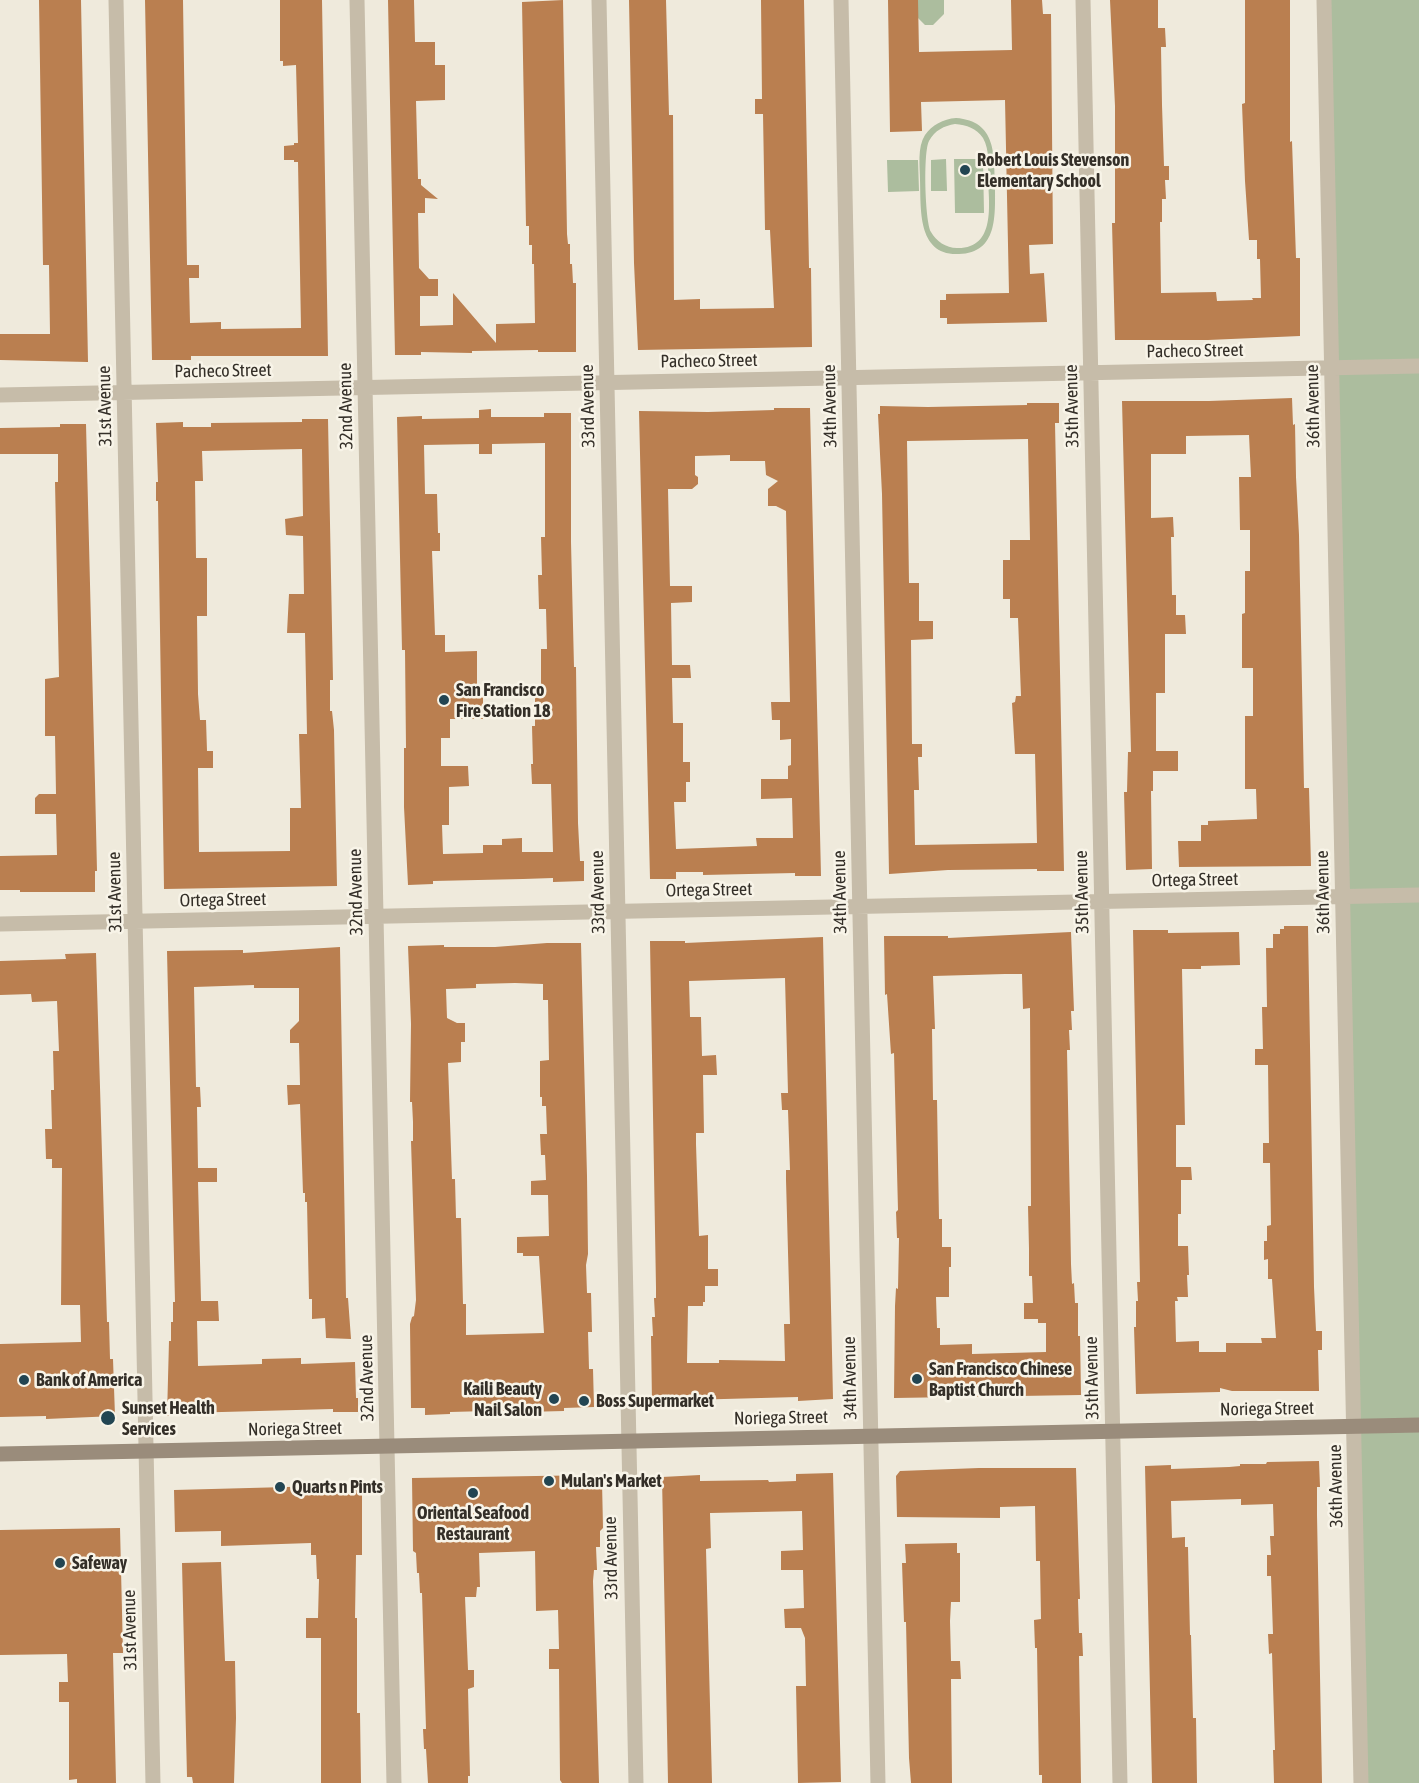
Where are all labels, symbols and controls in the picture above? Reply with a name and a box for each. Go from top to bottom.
place label: Robert Louis Stevenson Elementary School [977,149,1129,192]
marker: Robert Louis Stevenson Elementary School [958,163,972,177]
street label: Pacheco Street [1146,339,1244,363]
street label: Pacheco Street [660,349,758,373]
street label: Pacheco Street [174,359,272,383]
street label: 32nd Avenue [334,363,358,449]
street label: 33rd Avenue [576,364,600,448]
street label: 34th Avenue [818,364,842,448]
street label: 35th Avenue [1060,364,1084,448]
street label: 36th Avenue [1301,364,1325,448]
street label: 31st Avenue [93,365,117,447]
place label: San Francisco Fire Station 18 [456,679,550,722]
marker: San Francisco Fire Station 18 [437,693,451,707]
street label: 32nd Avenue [344,849,368,935]
street label: 33rd Avenue [586,850,610,934]
street label: 34th Avenue [828,850,852,934]
street label: 35th Avenue [1070,850,1094,934]
street label: 36th Avenue [1311,850,1335,934]
street label: 31st Avenue [103,851,127,933]
street label: Ortega Street [1152,868,1238,892]
street label: Ortega Street [666,878,752,902]
street label: Ortega Street [180,888,266,912]
street label: 32nd Avenue [355,1335,379,1421]
street label: 34th Avenue [838,1336,862,1420]
street label: 35th Avenue [1080,1336,1104,1420]
place label: San Francisco Chinese Baptist Church [929,1358,1072,1400]
place label: Bank of America [36,1369,142,1391]
marker: San Francisco Chinese Baptist Church [910,1372,924,1386]
marker: Bank of America [17,1373,31,1387]
place label: Kaili Beauty Nail Salon [463,1378,542,1420]
place label: Boss Supermarket [596,1390,714,1412]
marker: Kaili Beauty Nail Salon [547,1392,561,1406]
marker: Boss Supermarket [577,1394,591,1408]
place label: Sunset Health Services [122,1397,215,1440]
street label: Noriega Street [1220,1397,1314,1421]
street label: Noriega Street [734,1406,828,1430]
marker: Sunset Health Services [99,1409,117,1427]
street label: Noriega Street [248,1417,342,1441]
street label: 36th Avenue [1324,1444,1348,1528]
place label: Mulan's Market [561,1470,662,1492]
marker: Mulan's Market [542,1474,556,1488]
place label: Quarts n Pints [292,1476,383,1498]
marker: Quarts n Pints [273,1480,287,1494]
marker: Oriental Seafood Restaurant [466,1486,480,1500]
place label: Oriental Seafood Restaurant [417,1502,529,1544]
street label: 33rd Avenue [599,1516,623,1600]
place label: Safeway [72,1552,127,1574]
marker: Safeway [53,1556,67,1570]
street label: 31st Avenue [118,1589,142,1671]

